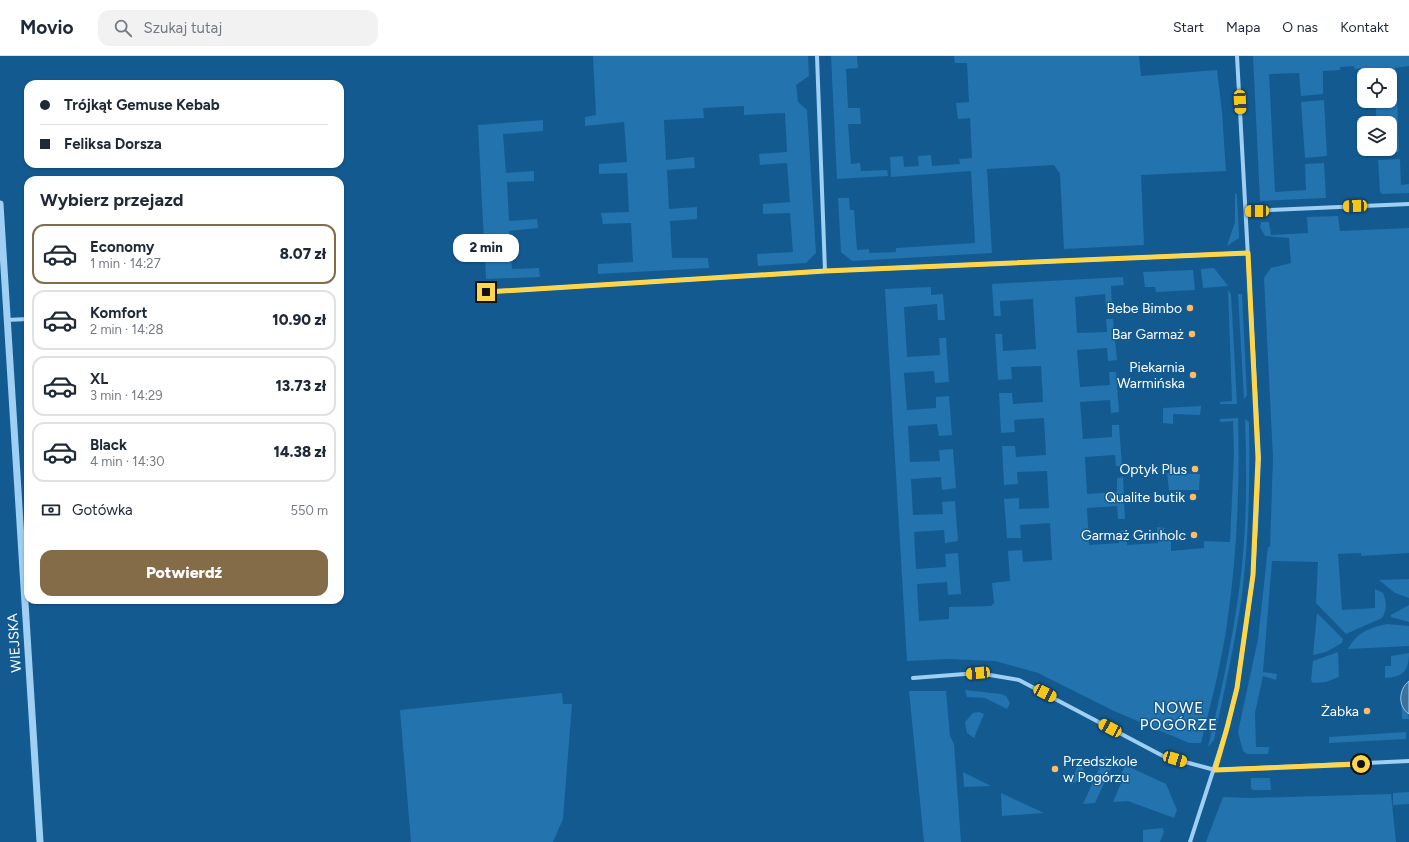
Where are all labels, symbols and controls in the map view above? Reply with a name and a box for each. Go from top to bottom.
search box [98,10,378,46]
text: Movio [20,16,74,39]
icon: search [112,17,134,39]
text: Szukaj tutaj [144,19,222,37]
text: Start [1173,19,1204,36]
text: Mapa [1226,19,1260,36]
text: O nas [1282,19,1318,36]
text: Kontakt [1340,19,1389,36]
map controls [1357,68,1397,156]
button: locate [1357,68,1397,108]
car [1233,90,1247,114]
text: Trójkąt Gemuse Kebab [64,96,220,114]
button: layers [1357,116,1397,156]
text: Feliksa Dorsza [64,135,162,153]
text: Wybierz przejazd [40,189,183,211]
car [1343,200,1367,212]
car [1245,205,1269,217]
callout: 2 min [453,234,519,262]
icon: car [42,236,78,272]
text: Economy [90,238,155,256]
text: 2 min [469,240,503,255]
text: 8.07 zł [280,245,326,263]
text: 1 min · 14:27 [90,256,161,271]
route end [477,283,495,301]
place label: Bebe Bimbo [1106,300,1182,317]
icon: car [42,302,78,338]
marker: Bebe Bimbo [1185,303,1195,313]
text: Komfort [90,304,147,322]
text: 10.90 zł [272,311,326,329]
text: 2 min · 14:28 [90,322,164,337]
place label: Bar Garmaż [1112,326,1184,343]
marker: Bar Garmaż [1187,329,1197,339]
place label: Piekarnia Warmińska [1117,359,1185,392]
icon: car [42,368,78,404]
text: XL [90,370,108,388]
marker: Piekarnia Warmińska [1188,370,1198,380]
text: 13.73 zł [275,377,326,395]
text: 3 min · 14:29 [90,388,163,403]
icon: car [42,434,78,470]
text: Black [90,436,127,454]
text: 14.38 zł [274,443,326,461]
text: 4 min · 14:30 [90,454,164,469]
place label: Optyk Plus [1119,461,1187,478]
marker: Optyk Plus [1190,464,1200,474]
place label: Qualite butik [1105,489,1185,506]
marker: Qualite butik [1188,492,1198,502]
icon: cash [40,499,62,521]
text: Gotówka [72,501,133,519]
text: 550 m [290,503,328,518]
place label: Garmaż Grinholc [1081,527,1186,544]
marker: Garmaż Grinholc [1189,530,1199,540]
button: Potwierdź [40,550,328,596]
street label: WIEJSKA [4,612,25,673]
car [966,666,990,680]
car [1032,682,1058,704]
district label: NOWE POGÓRZE [1140,699,1218,734]
place label: Żabka [1321,703,1359,720]
marker: Żabka [1362,706,1372,716]
car [1097,717,1123,739]
car [1162,750,1188,768]
place label: Przedszkole w Pogórzu [1063,753,1138,786]
route start [1352,755,1370,773]
marker: Przedszkole w Pogórzu [1050,764,1060,774]

